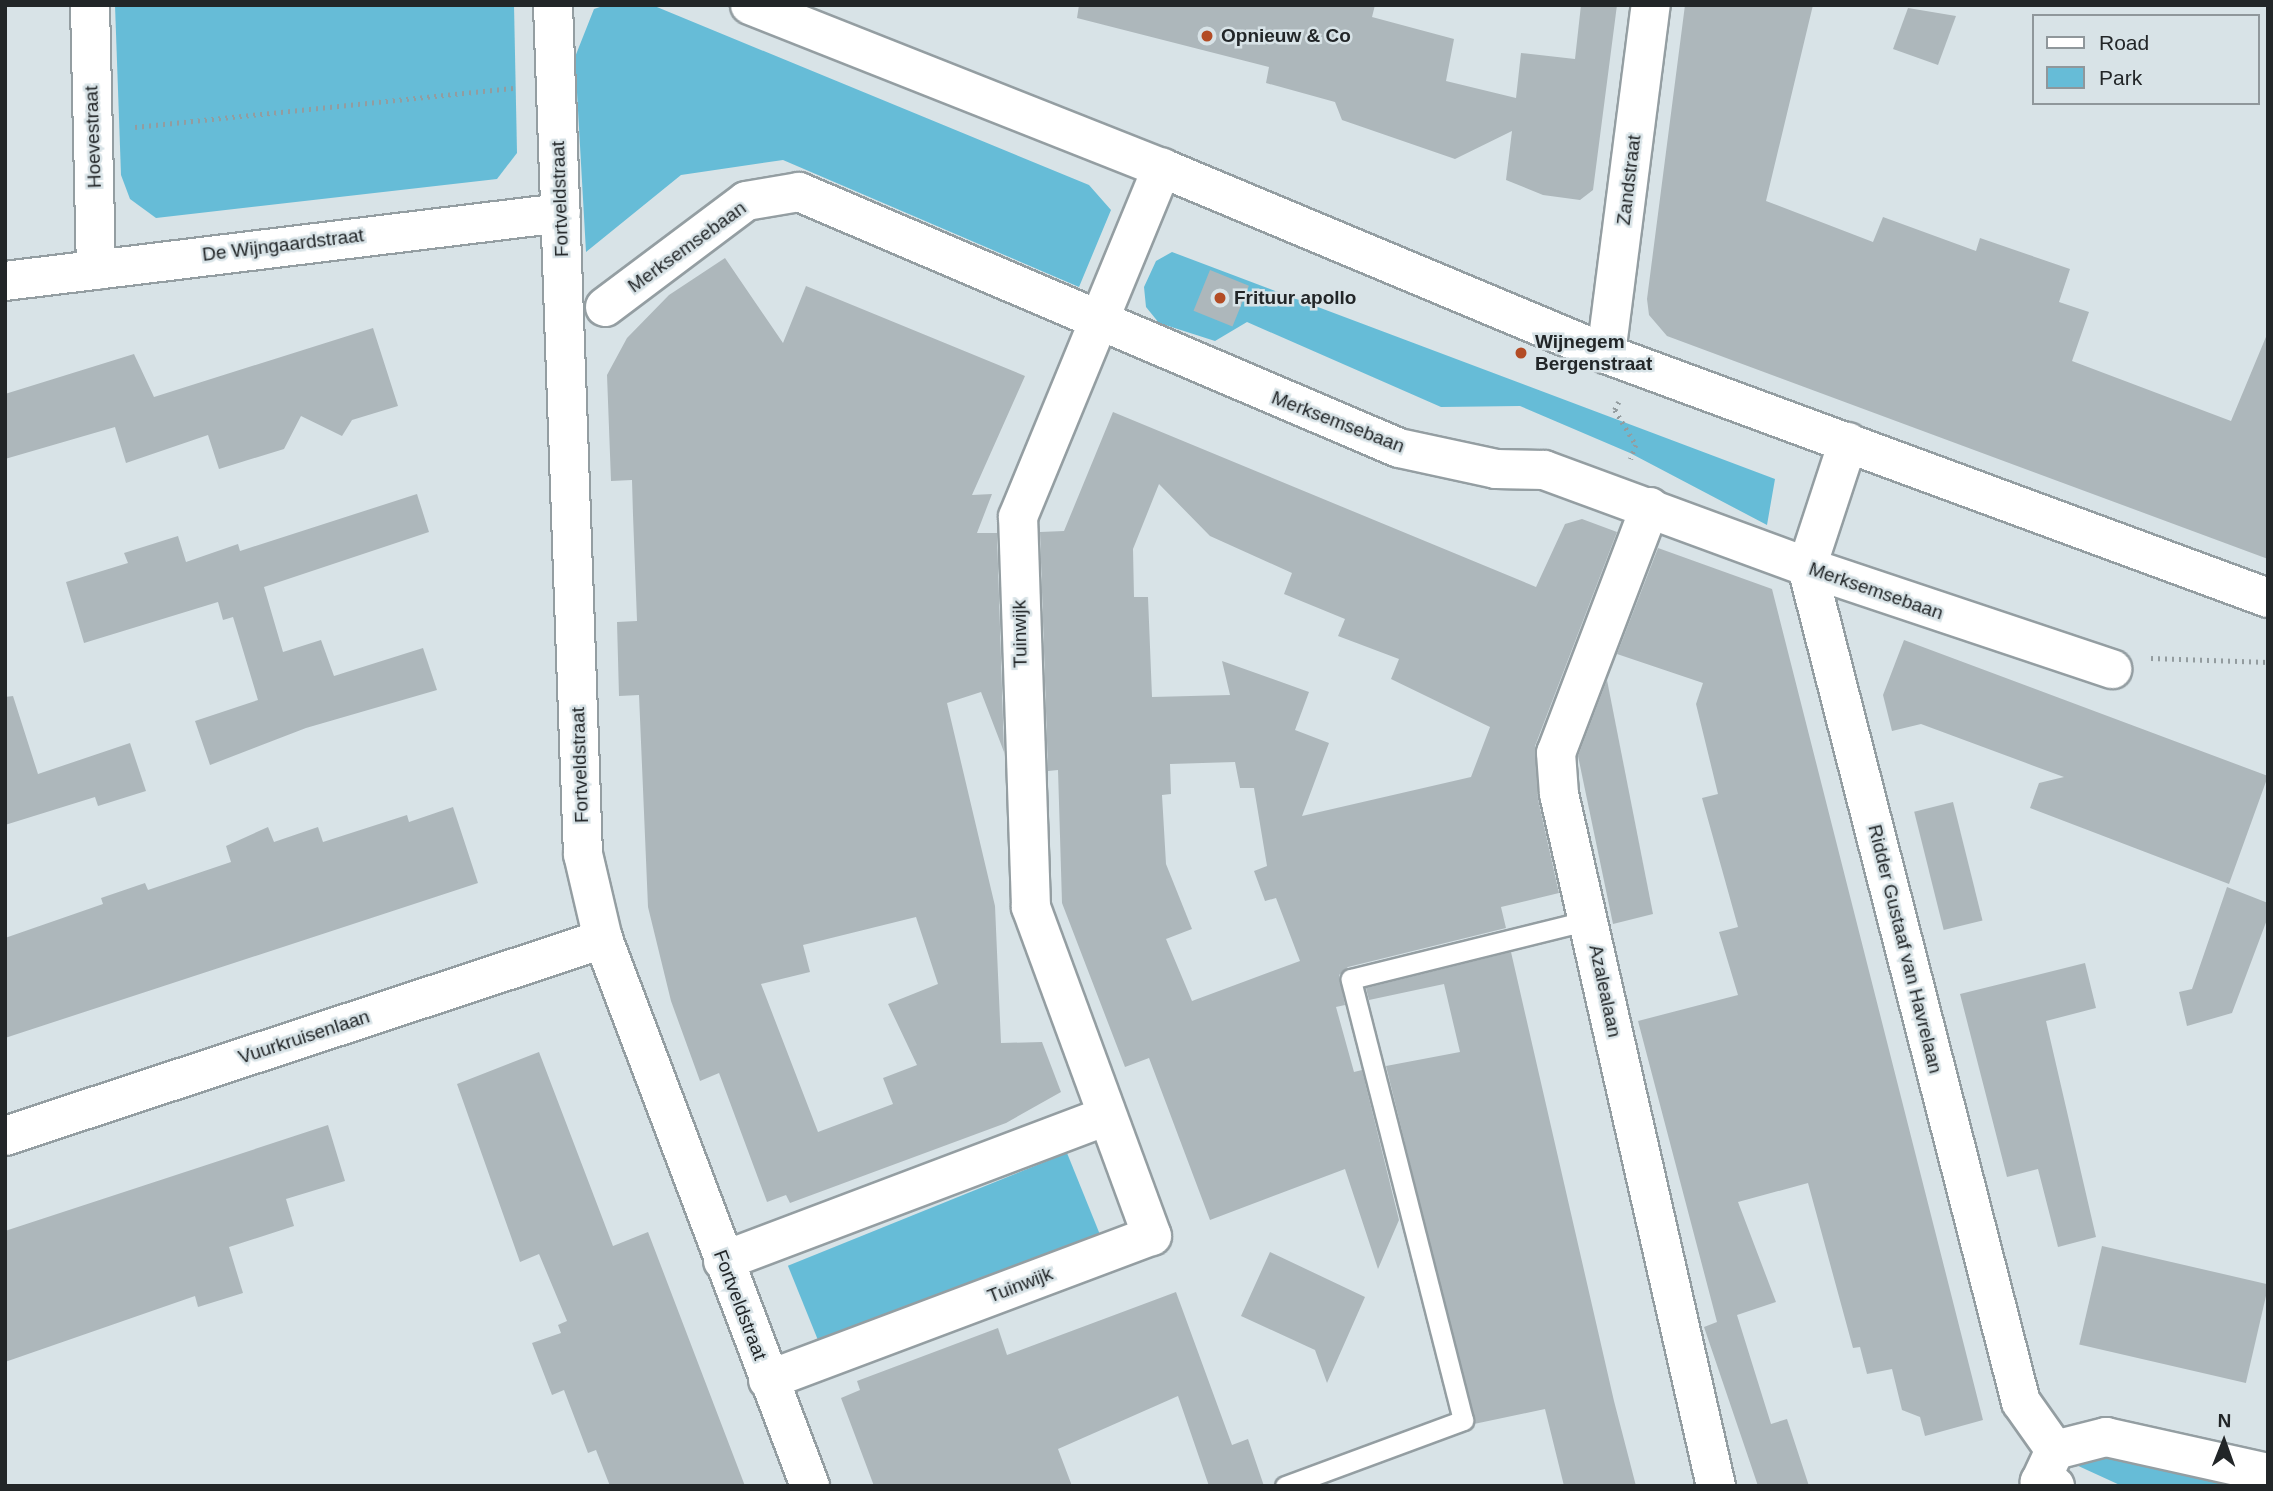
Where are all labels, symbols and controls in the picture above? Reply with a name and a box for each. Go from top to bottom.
legend [2032,14,2259,105]
place label: Opnieuw & Co [1221,25,1351,47]
marker: Opnieuw & Co [1199,28,1215,44]
text: Road [2099,31,2149,54]
text: Park [2099,66,2142,89]
street label: Hoevestraat [80,85,106,189]
street label: Zandstraat [1612,134,1646,226]
street label: Fortveldstraat [547,141,573,257]
street label: Merksemsebaan [623,197,751,297]
street label: De Wijngaardstraat [201,224,365,266]
place label: Frituur apollo [1234,287,1356,309]
marker: Frituur apollo [1212,290,1228,306]
place label: Wijnegem Bergenstraat [1535,331,1652,375]
marker: Wijnegem Bergenstraat [1513,345,1529,361]
street label: Merksemsebaan [1268,386,1408,458]
street label: Merksemsebaan [1806,557,1946,625]
street label: Tuinwijk [1008,600,1032,668]
street label: Fortveldstraat [567,707,593,823]
street label: Ridder Gustaaf van Havrelaan [1863,822,1947,1076]
street label: Azalealaan [1584,943,1626,1039]
street label: Vuurkruisenlaan [236,1005,372,1069]
street label: Fortveldstraat [709,1247,771,1363]
street label: Tuinwijk [984,1262,1056,1308]
north arrow [2189,1407,2259,1477]
text: N [2217,1410,2231,1431]

